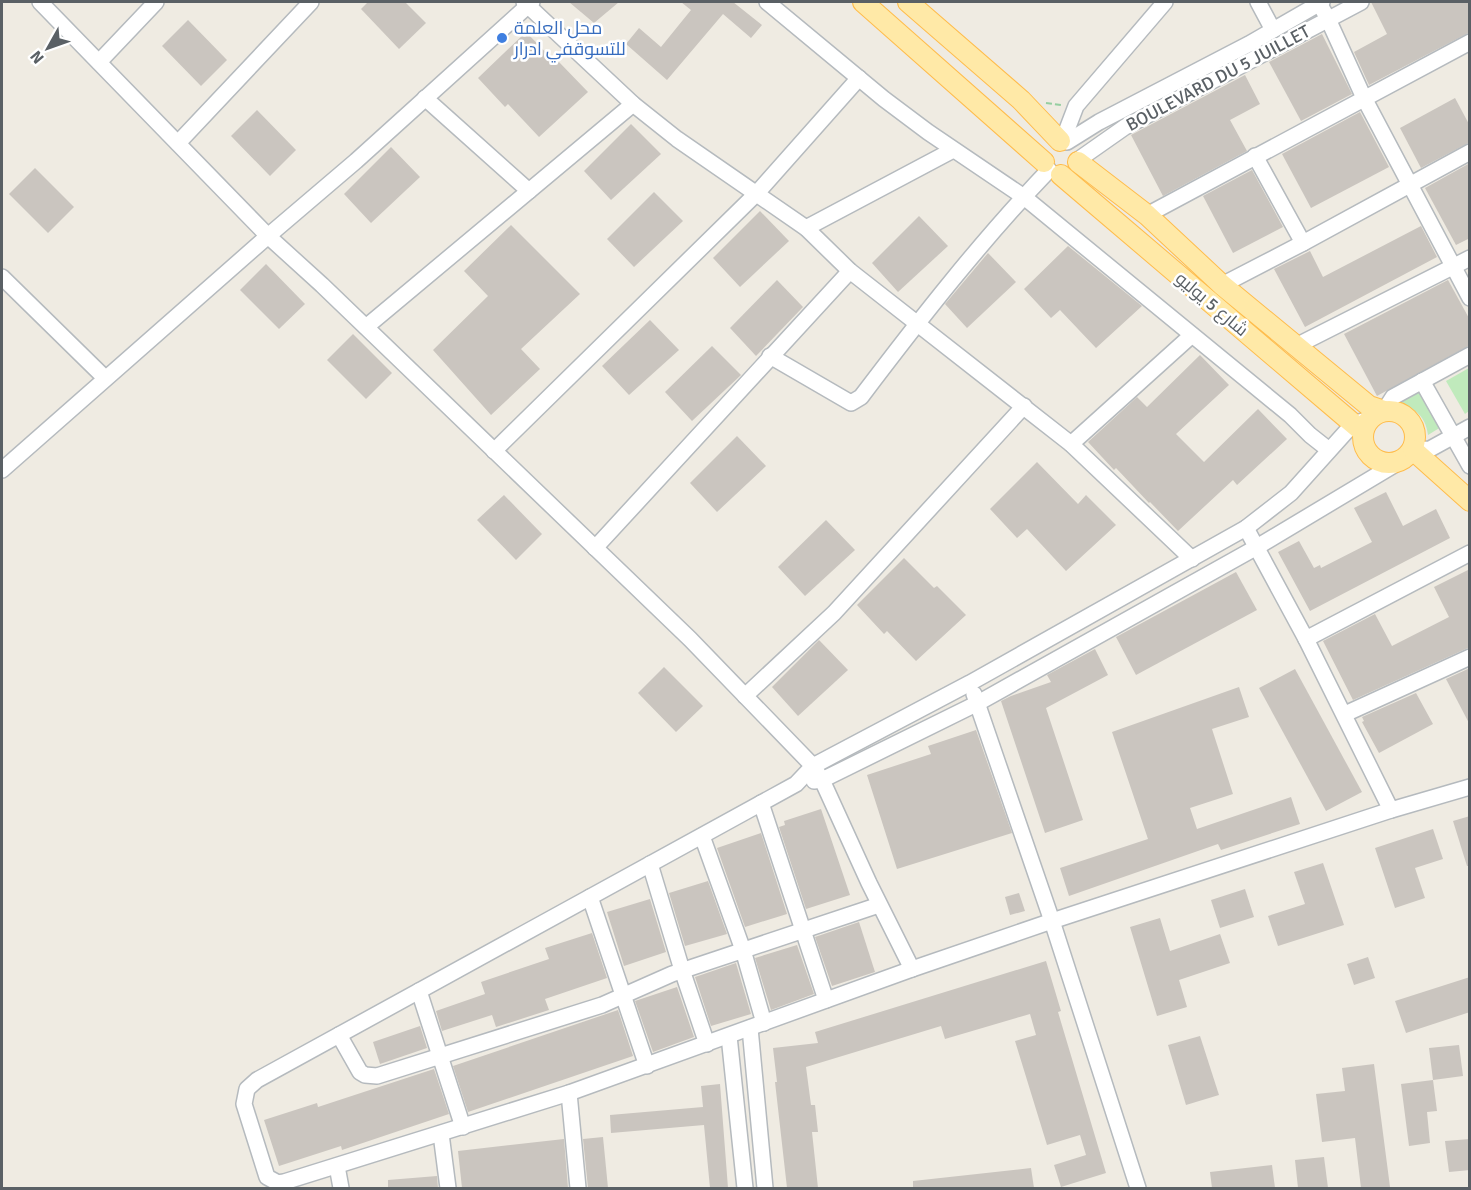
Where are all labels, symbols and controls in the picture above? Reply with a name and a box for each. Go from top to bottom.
place label: محل العلمة للتسوقفي ادرار [513,17,626,63]
north arrow [18,18,78,78]
street label: BOULEVARD DU 5 JUILLET [1122,20,1314,136]
marker: محل العلمة للتسوقفي ادرار [495,31,509,45]
text: N [26,46,49,68]
street label: شارع 5 يوليو [1170,267,1253,342]

